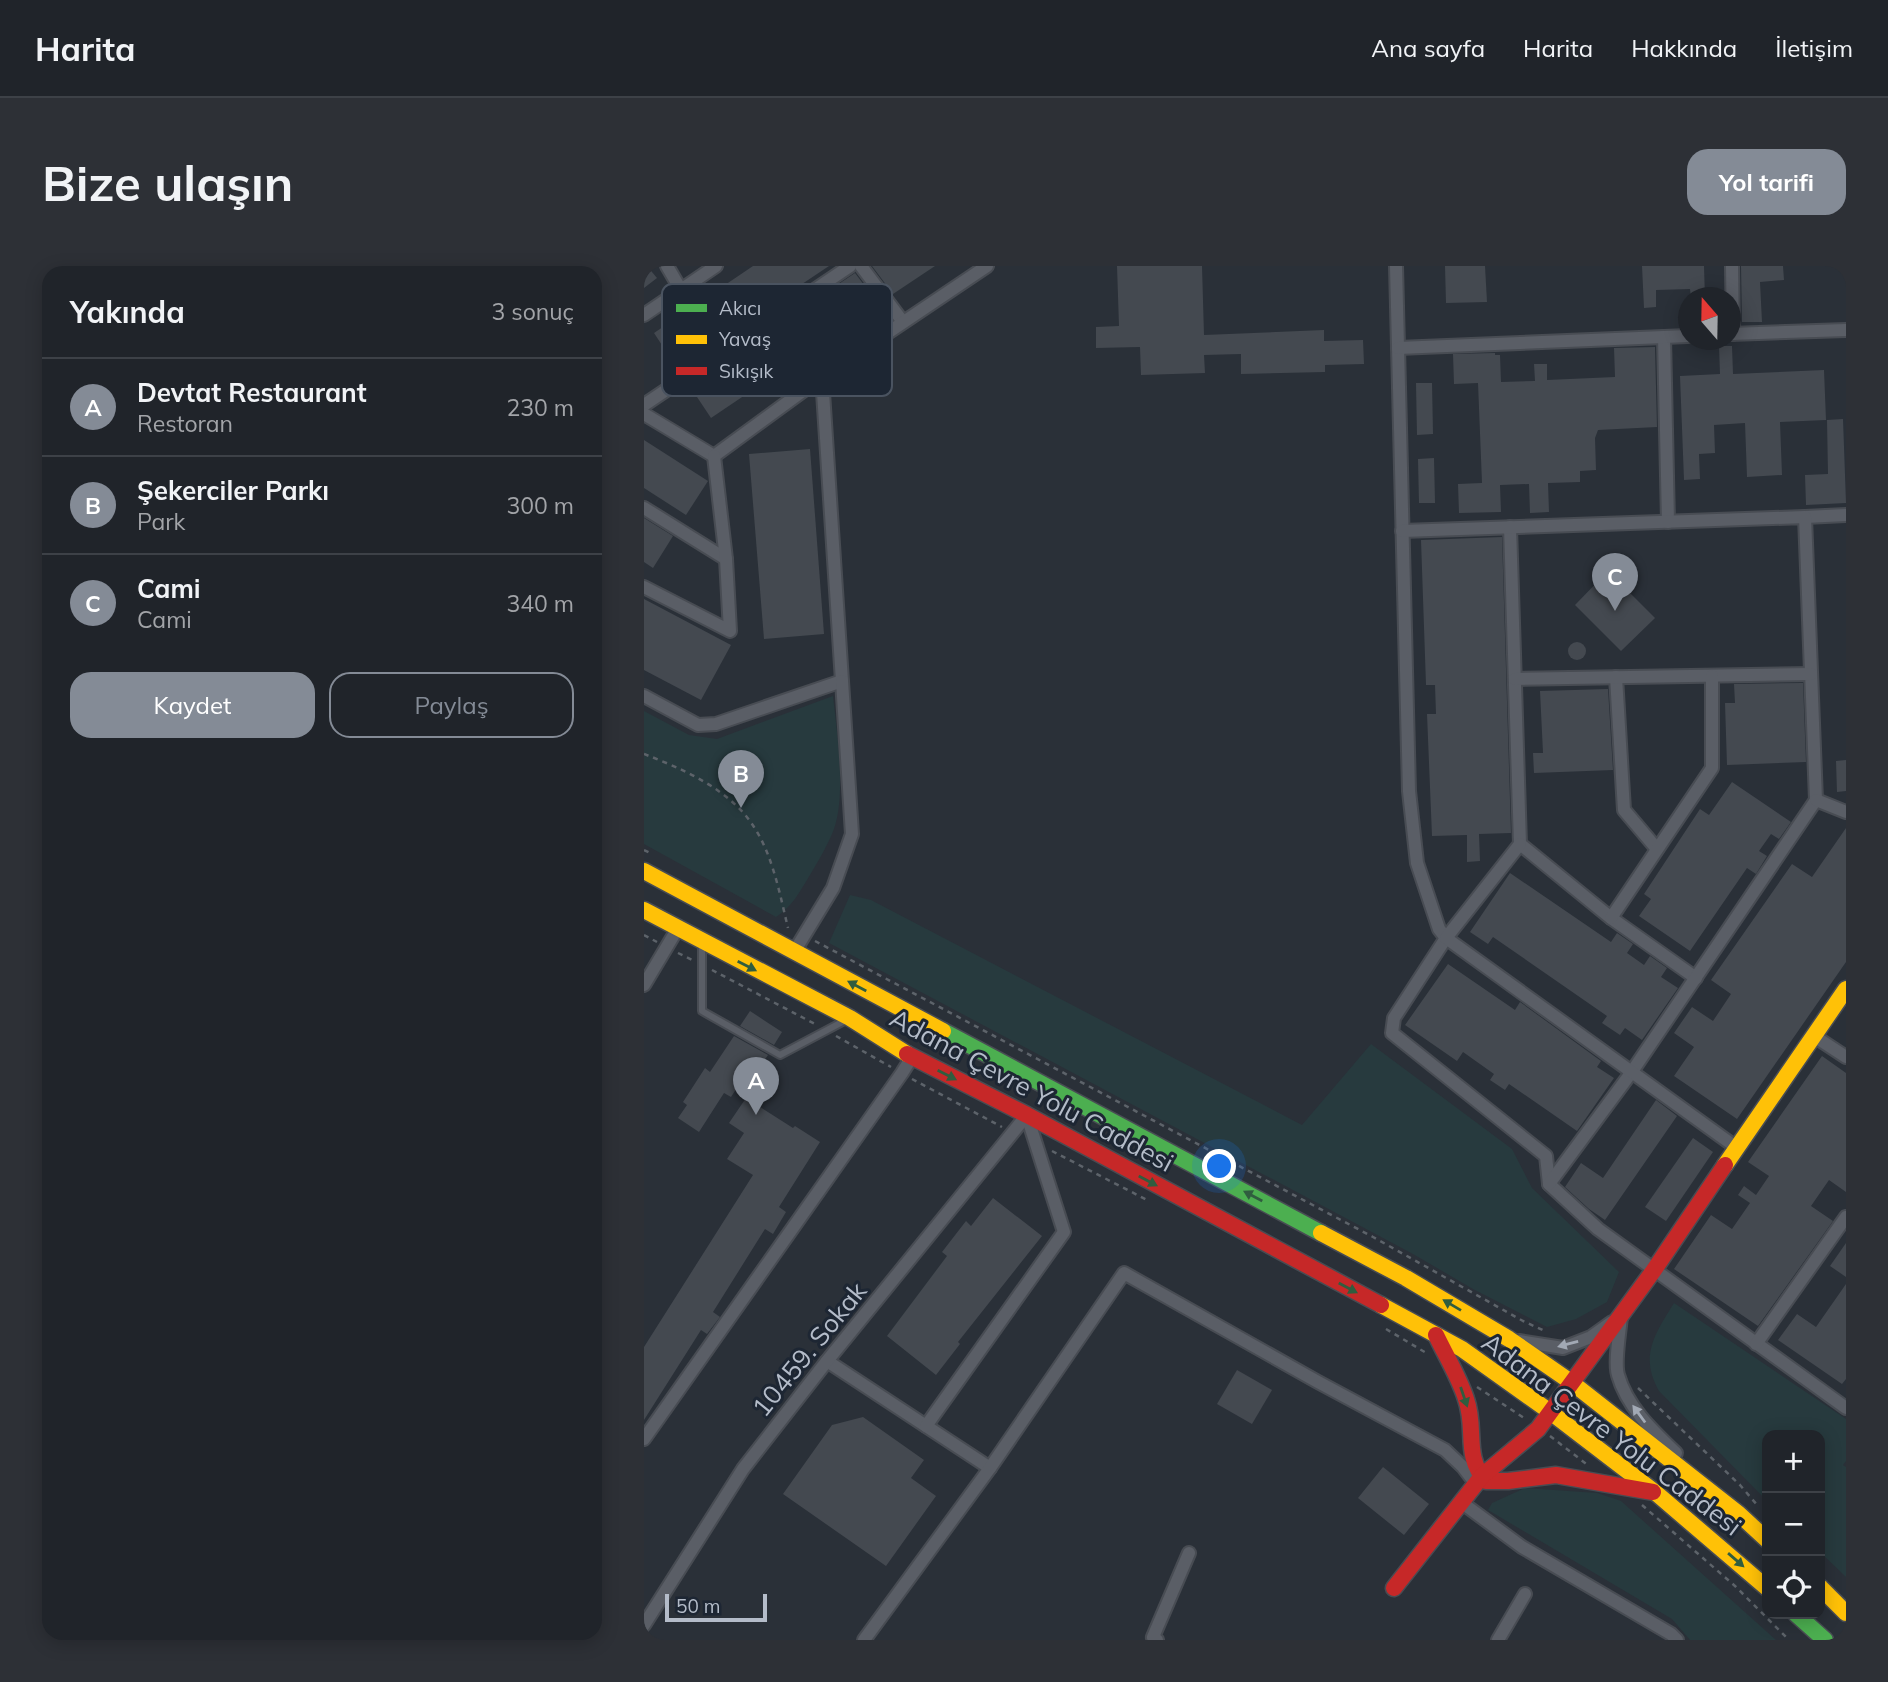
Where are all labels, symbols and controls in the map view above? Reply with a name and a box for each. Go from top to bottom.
text: Harita [35,28,136,69]
text: Ana sayfa [1371,33,1485,63]
text: Harita [1523,33,1593,63]
text: Hakkında [1631,33,1737,63]
text: İletişim [1775,33,1853,63]
button: Yol tarifi [1687,149,1846,215]
text: Bize ulaşın [42,152,293,213]
legend [662,284,892,396]
north arrow [1678,287,1741,350]
text: Yakında [70,293,185,331]
text: Akıcı [719,296,761,320]
text: 3 sonuç [492,297,574,326]
text: Yavaş [718,327,771,351]
text: Sıkışık [719,359,774,383]
text: Devtat Restaurant [137,376,367,409]
text: A [84,393,102,422]
text: 230 m [506,393,574,422]
text: Restoran [137,409,233,438]
text: Şekerciler Parkı [137,474,329,507]
text: B [85,491,101,520]
text: 300 m [506,491,574,520]
text: Park [137,507,185,536]
pin: C [1592,553,1638,611]
text: Cami [137,572,201,605]
text: C [85,589,101,618]
text: 340 m [506,589,574,618]
text: Cami [137,605,192,634]
button: Kaydet [70,672,315,738]
button: Paylaş [329,672,574,738]
pin: B [718,750,764,808]
one-way arrow [737,960,757,971]
one-way arrow [847,980,867,992]
street label: Adana Çevre Yolu Caddesi [884,1001,1180,1179]
pin: A [733,1057,779,1115]
one-way arrow [937,1069,957,1080]
your location [1202,1149,1236,1183]
one-way arrow [1138,1175,1158,1186]
one-way arrow [1242,1191,1262,1203]
street label: 10459. Sokak [745,1274,874,1423]
one-way arrow [1339,1282,1359,1294]
one-way arrow [1443,1299,1462,1312]
street label: Adana Çevre Yolu Caddesi [1476,1326,1748,1542]
one-way arrow [1557,1339,1579,1350]
one-way arrow [1460,1387,1470,1408]
one-way arrow [1632,1405,1646,1423]
map controls [1762,1430,1825,1619]
button: + [1762,1430,1825,1493]
button: − [1762,1493,1825,1556]
one-way arrow [1728,1552,1745,1567]
button: locate [1762,1556,1825,1619]
scale bar [665,1591,766,1623]
text: 50 m [676,1594,720,1618]

